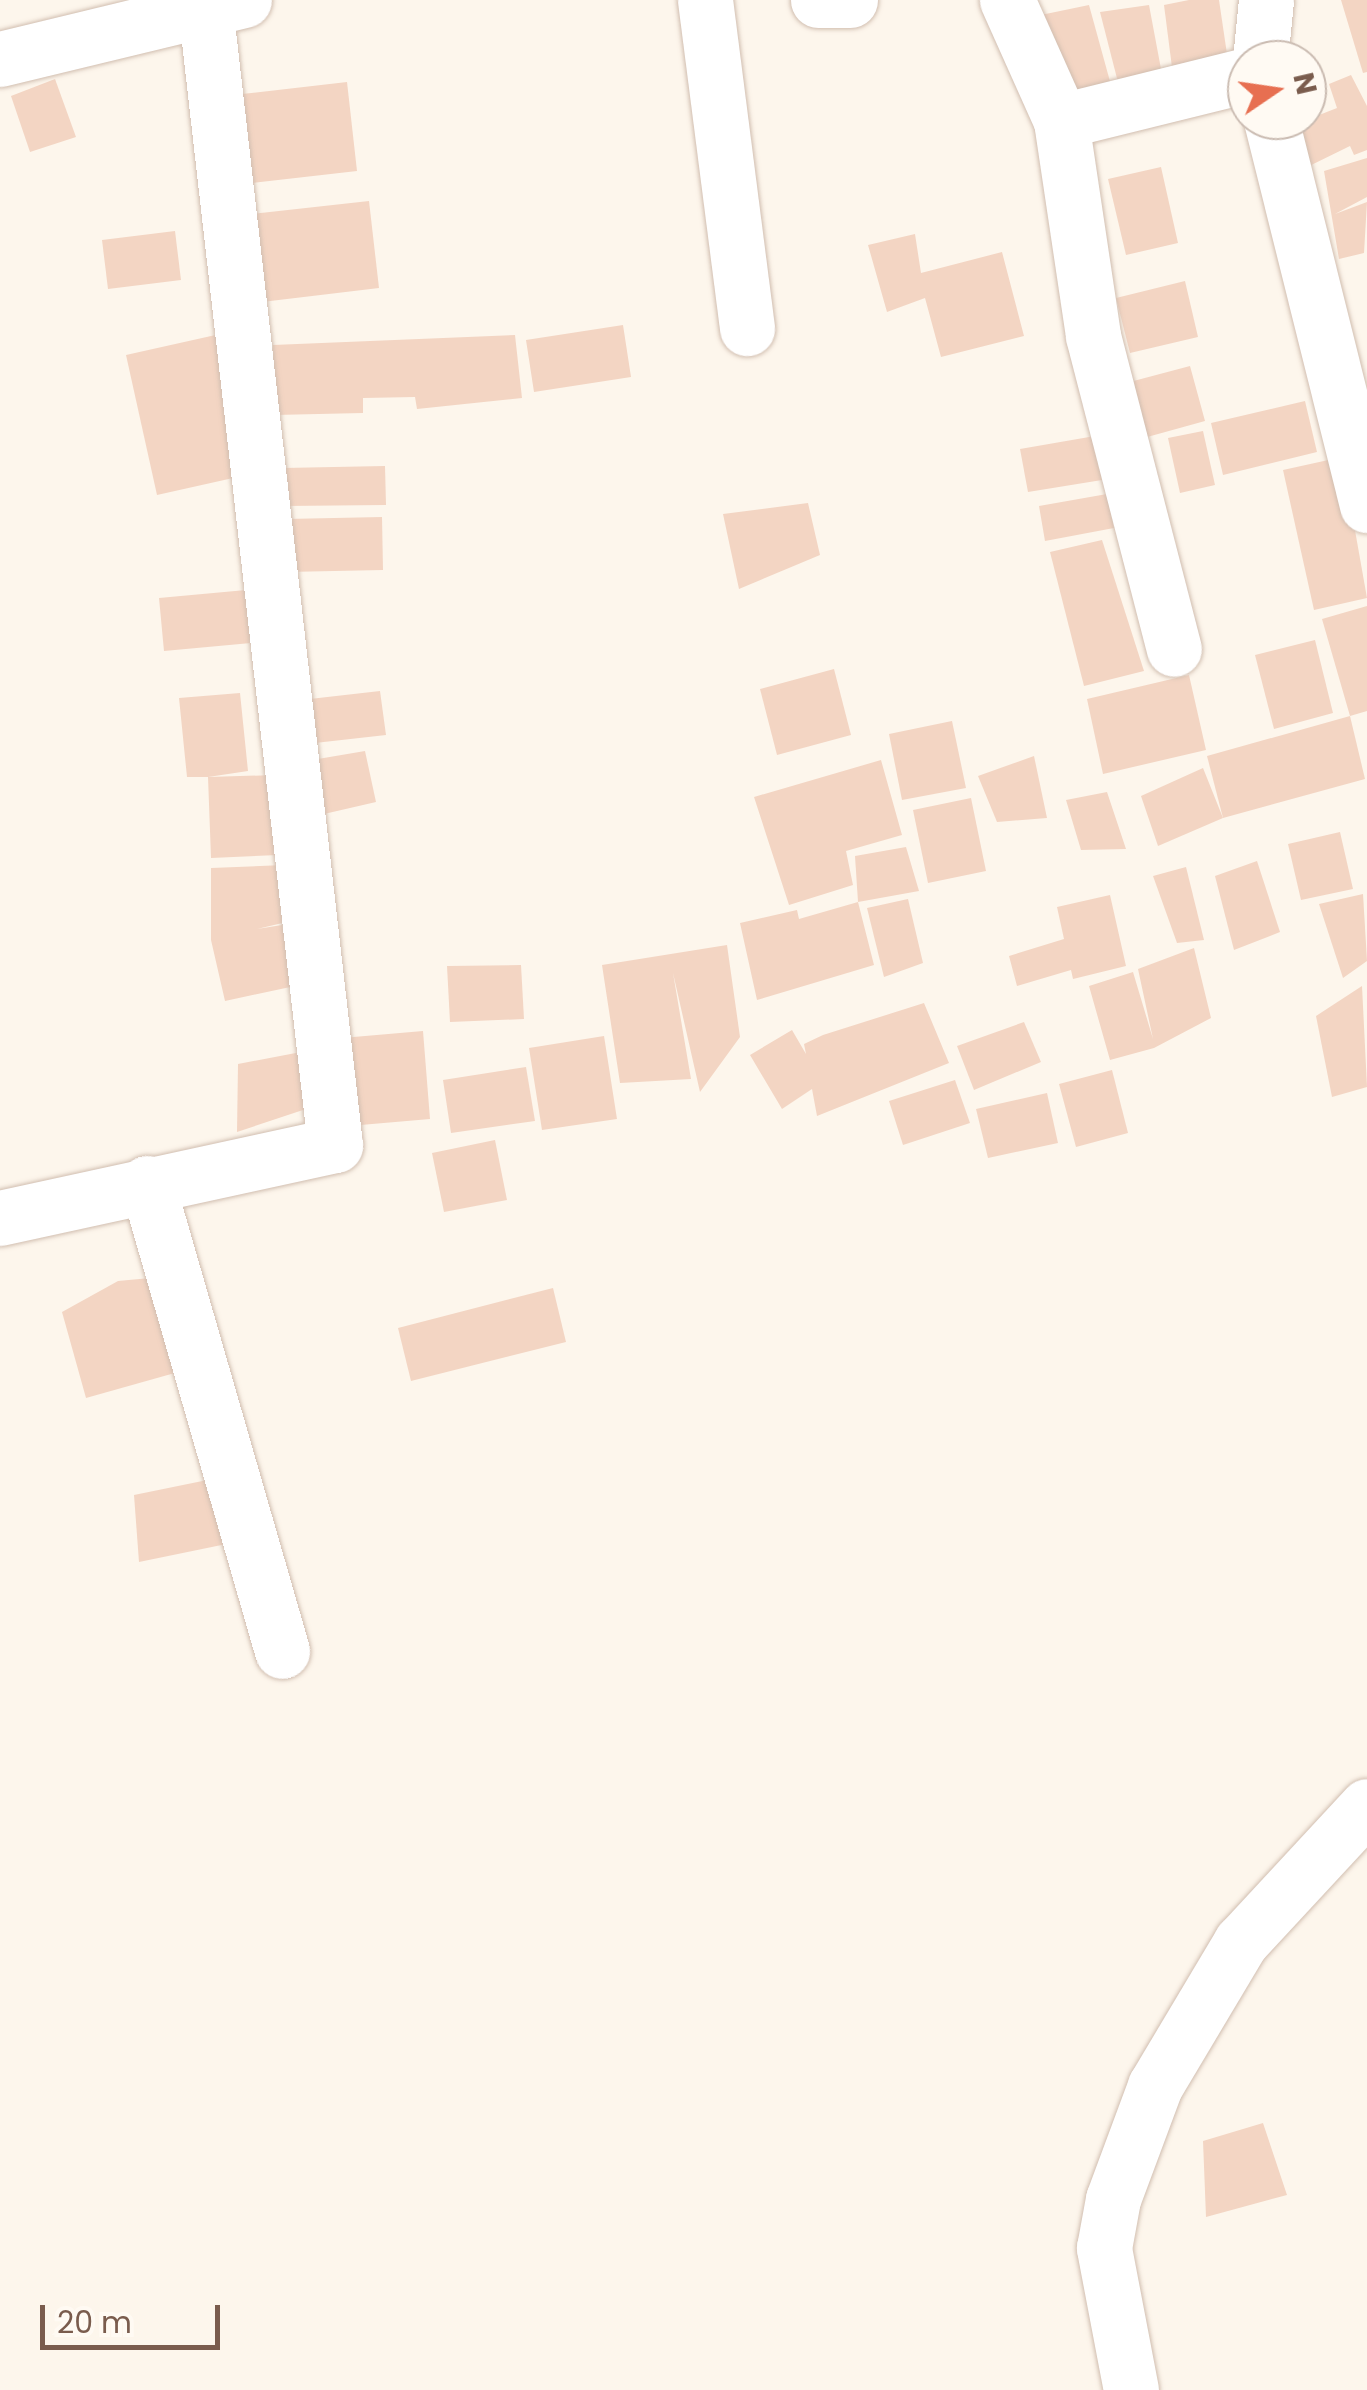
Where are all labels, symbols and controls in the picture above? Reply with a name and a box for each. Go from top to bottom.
north arrow [1227,40,1327,140]
text: N [1283,69,1326,98]
scale bar [45,2285,225,2347]
text: 20 m [57,2301,132,2344]

